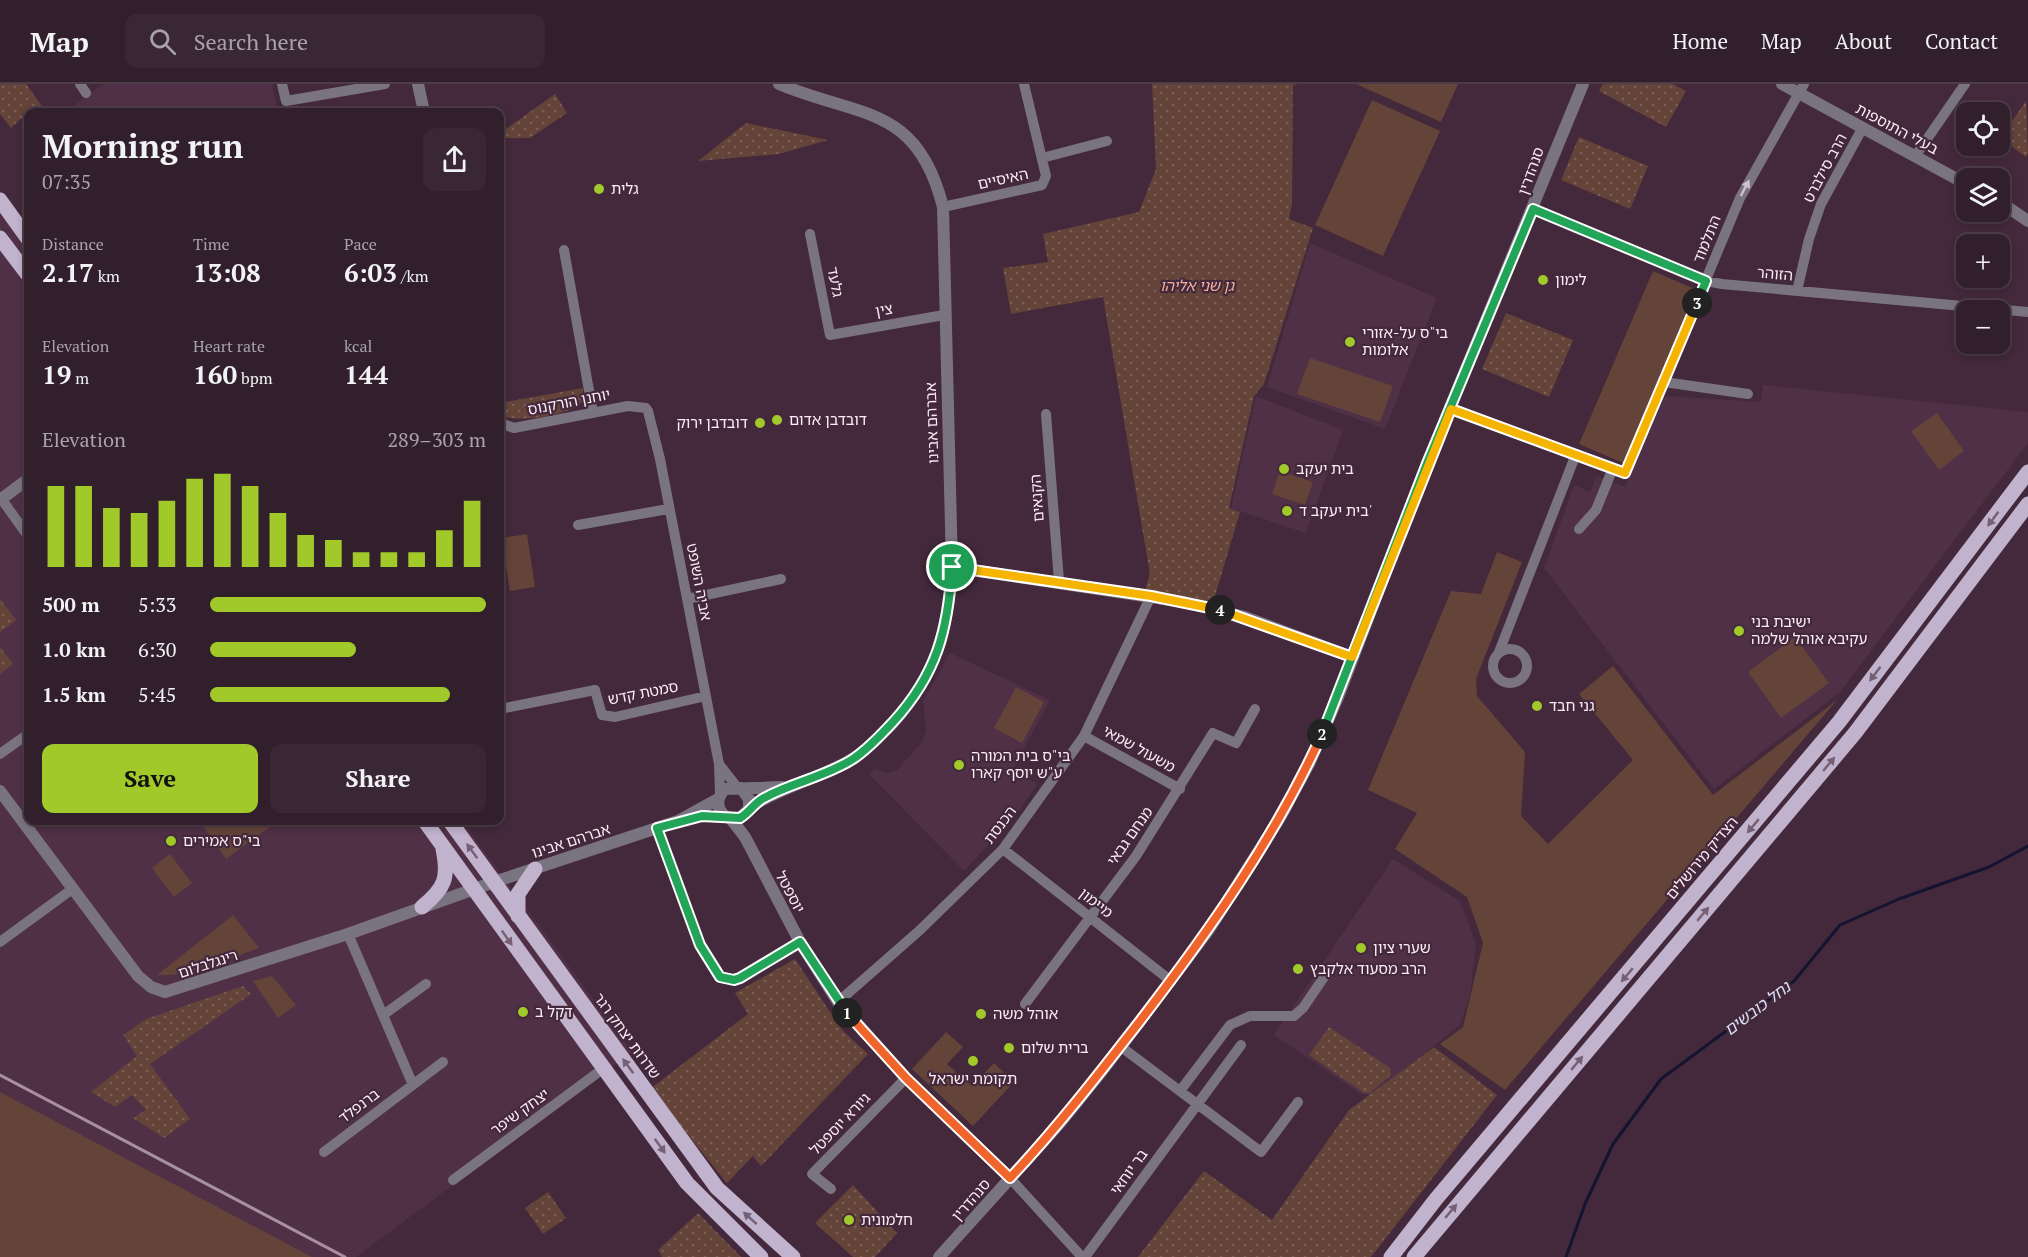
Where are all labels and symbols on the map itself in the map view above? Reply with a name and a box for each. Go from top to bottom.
street label: בעלי התוספות [1853,98,1943,158]
street label: הרב סילברט [1798,130,1851,206]
street label: סנהדרין [1512,144,1548,197]
street label: האיסיים [976,163,1030,193]
place label: גלית [611,178,639,198]
one-way arrow [1740,180,1750,197]
marker: גלית [592,182,606,196]
street label: התלמוד [1687,212,1725,266]
street label: הזוהר [1756,261,1794,285]
street label: גלעד [823,265,849,299]
place label: לימון [1555,269,1587,289]
marker: לימון [1536,273,1550,287]
park label: גן שני אליהו [1160,275,1235,295]
pin: 3 [1682,288,1712,318]
street label: צין [874,298,894,320]
place label: בי"ס על-אזורי אלומות [1362,322,1449,359]
marker: בי"ס על-אזורי אלומות [1343,335,1357,349]
street label: אברהם אבינו [920,382,942,464]
street label: יוחנן הורקנוס [526,383,612,419]
place label: דובדבן אדום [789,409,867,429]
place label: דובדבן ירוק [676,412,748,432]
marker: דובדבן אדום [770,413,784,427]
marker: דובדבן ירוק [753,416,767,430]
place label: בית יעקב [1296,458,1354,478]
marker: בית יעקב [1277,462,1291,476]
street label: הקנאים [1024,473,1048,523]
place label: בית יעקב ד' [1299,500,1372,520]
marker: בית יעקב ד' [1280,504,1294,518]
one-way arrow [1987,511,1999,526]
street label: אביה השופט [683,541,717,622]
pin [926,541,977,592]
pin: 4 [1205,595,1235,625]
place label: ישיבת בני עקיבא אוהל שלמה [1751,611,1868,648]
marker: ישיבת בני עקיבא אוהל שלמה [1732,624,1746,638]
one-way arrow [1870,667,1882,682]
street label: סמטת קדש [606,675,680,709]
place label: גני חבד [1549,695,1595,715]
marker: גני חבד [1530,699,1544,713]
pin: 2 [1307,719,1337,749]
street label: משעול שמאי [1100,720,1179,776]
place label: בי"ס בית המורה ע"ש יוסף קארו [971,745,1071,782]
one-way arrow [1822,757,1834,772]
marker: בי"ס בית המורה ע"ש יוסף קארו [952,758,966,772]
street label: הכנסת [978,801,1020,847]
street label: מנחם גבאי [1102,802,1157,869]
street label: הצדיק מירושלים [1661,812,1742,903]
street label: אברהם אבינו [529,818,613,862]
one-way arrow [1746,818,1759,834]
place label: בי"ס אמירים [183,830,261,850]
marker: בי"ס אמירים [164,834,178,848]
one-way arrow [466,844,478,859]
street label: יוספטל [772,867,810,916]
street label: מיימון [1075,883,1118,922]
one-way arrow [1697,906,1710,922]
one-way arrow [501,930,513,946]
place label: שערי ציון [1373,937,1431,957]
marker: שערי ציון [1354,941,1368,955]
street label: רינגלבלום [175,944,240,982]
place label: הרב מסעוד אלקבץ [1310,958,1426,978]
marker: הרב מסעוד אלקבץ [1291,962,1305,976]
one-way arrow [1621,967,1634,982]
water label: נחל כובשים [1719,975,1795,1040]
street label: שדרות יצחק רגר [590,988,666,1082]
pin: 1 [832,998,862,1028]
place label: דקל ב [535,1001,573,1021]
place label: אוהל משה [993,1003,1058,1023]
marker: דקל ב [516,1005,530,1019]
marker: אוהל משה [974,1007,988,1021]
place label: ברית שלום [1021,1037,1089,1057]
marker: ברית שלום [1002,1041,1016,1055]
marker: תקומת ישראל [966,1054,980,1068]
one-way arrow [1570,1056,1583,1071]
one-way arrow [622,1059,634,1075]
place label: תקומת ישראל [929,1068,1017,1088]
street label: ברנפלד [334,1083,383,1127]
street label: יצחק שיפר [486,1083,553,1139]
street label: גיורא יוספטל [804,1087,874,1159]
one-way arrow [654,1137,666,1153]
street label: בר יוחאי [1105,1144,1152,1198]
street label: סנהדרין [946,1174,994,1225]
one-way arrow [1444,1204,1457,1219]
place label: חלמונית [861,1209,913,1229]
one-way arrow [743,1212,758,1225]
marker: חלמונית [842,1213,856,1227]

